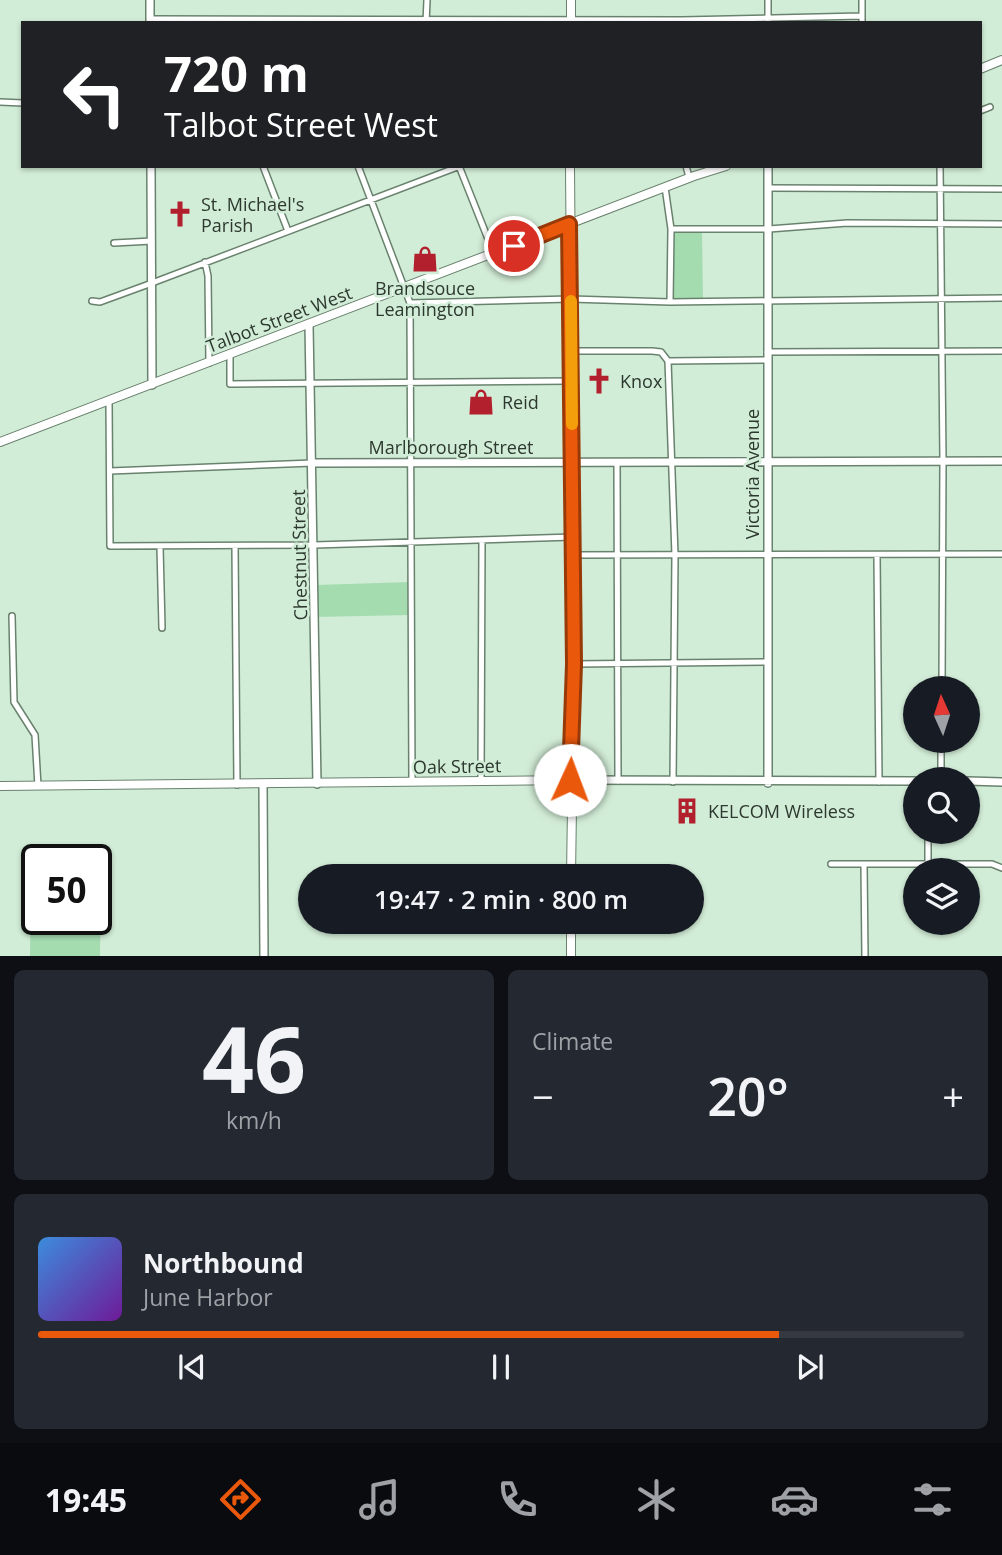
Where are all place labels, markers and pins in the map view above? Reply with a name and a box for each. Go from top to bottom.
place label: St. Michael's Parish [201,192,304,237]
church icon: St. Michael's Parish [165,199,195,229]
pin [484,216,544,276]
shop icon: Brandsouce Leamington [410,244,440,274]
place label: Brandsouce Leamington [375,276,475,321]
church icon: Knox [584,366,614,396]
place label: Knox [620,369,663,393]
shop icon: Reid [466,387,496,417]
place label: Reid [502,390,539,414]
building icon: KELCOM Wireless [672,796,702,826]
place label: KELCOM Wireless [708,799,855,823]

